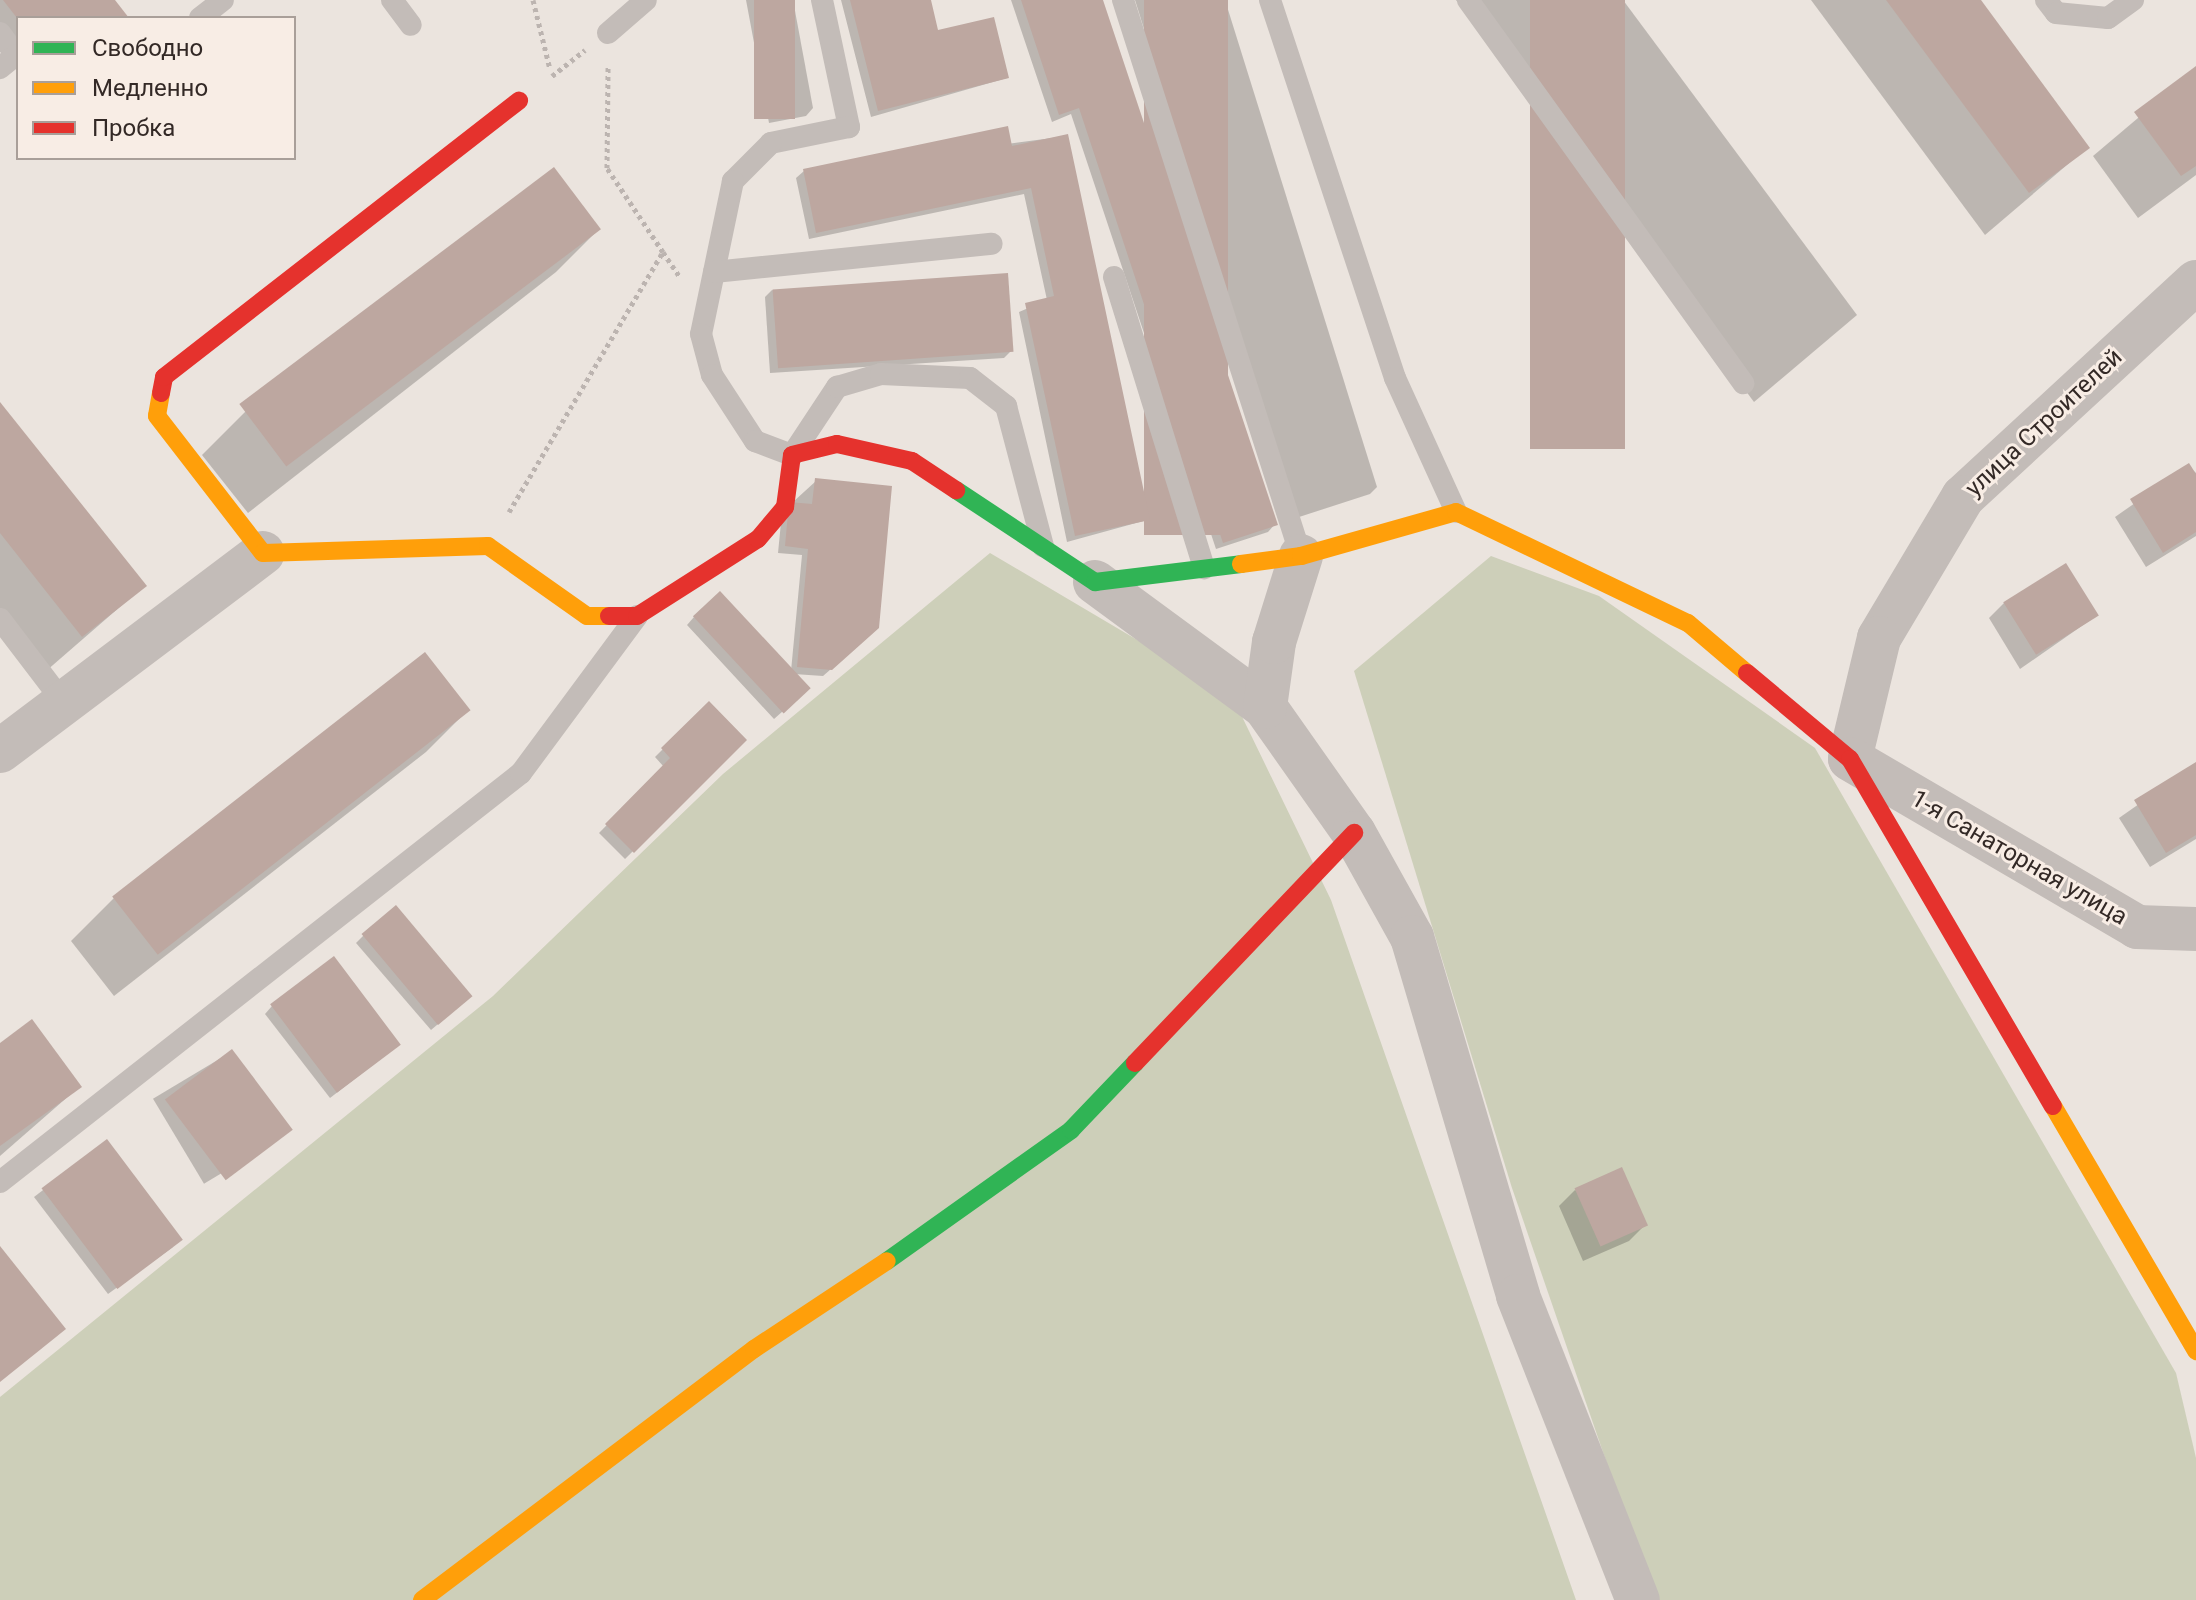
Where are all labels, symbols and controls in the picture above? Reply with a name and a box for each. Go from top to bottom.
legend [16,16,296,160]
text: Свободно [92,34,203,62]
text: Медленно [92,74,208,102]
text: Пробка [92,114,175,142]
street label: улица Строителей [1960,343,2128,503]
street label: 1-я Санаторная улица [1906,784,2132,932]

